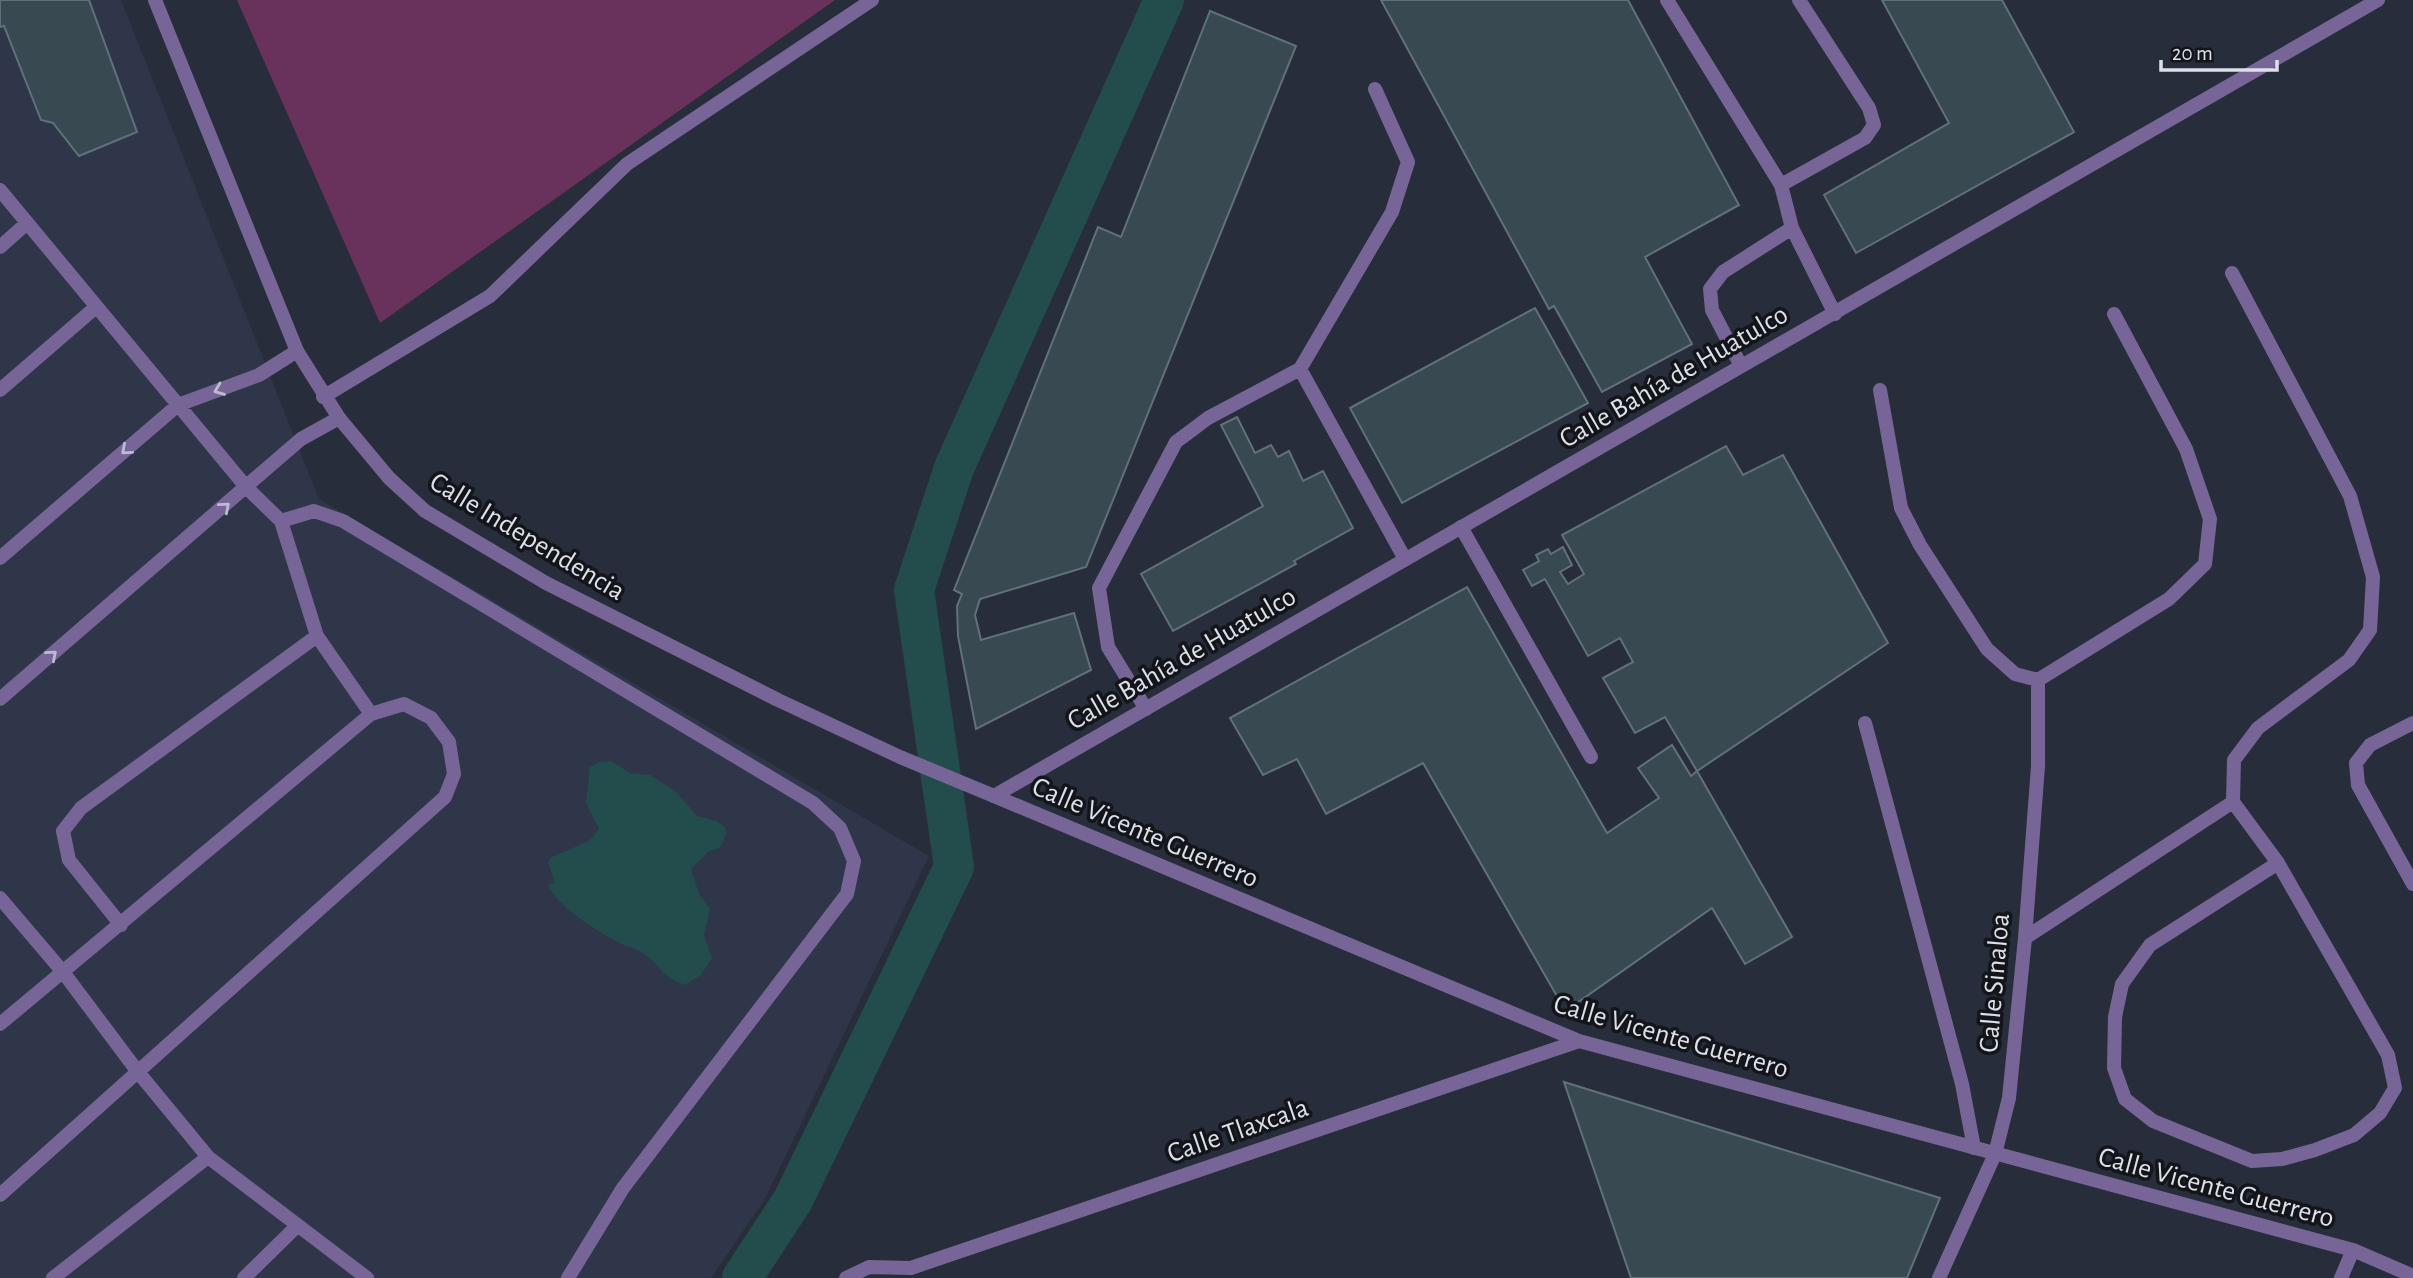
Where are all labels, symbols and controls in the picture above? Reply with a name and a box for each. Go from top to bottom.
scale bar [2161,28,2276,72]
text: 20 m [2172,43,2213,64]
street label: Calle Bahía de Huatulco [1555,300,1793,454]
one-way arrow [213,382,225,396]
one-way arrow [122,442,135,454]
street label: Calle Independencia [425,468,629,606]
one-way arrow [217,503,230,515]
street label: Calle Bahía de Huatulco [1063,582,1301,736]
one-way arrow [44,651,57,663]
street label: Calle Vicente Guerrero [1028,773,1262,893]
street label: Calle Sinaloa [1975,912,2015,1054]
street label: Calle Vicente Guerrero [1550,990,1792,1084]
street label: Calle Tlaxcala [1164,1094,1312,1168]
street label: Calle Vicente Guerrero [2095,1143,2337,1233]

